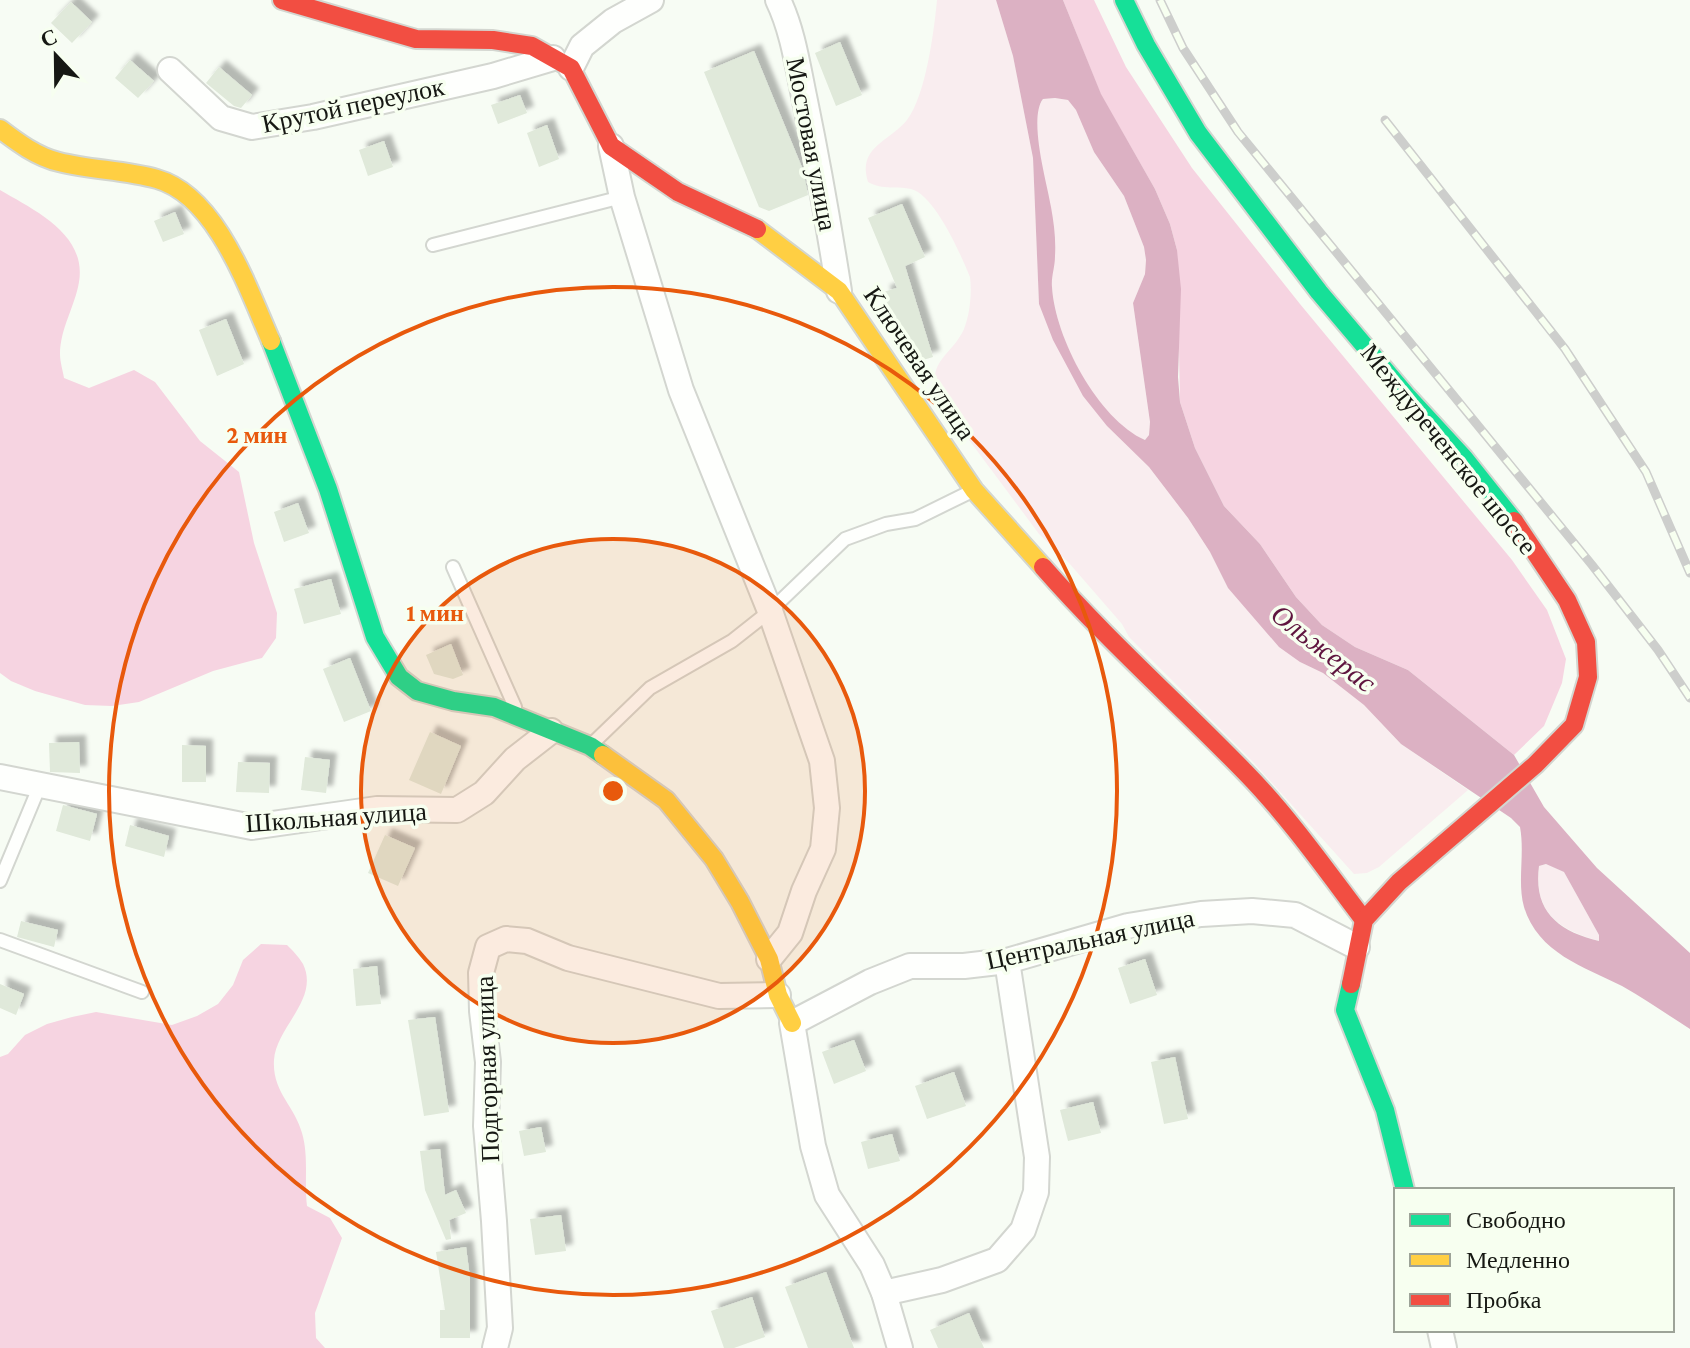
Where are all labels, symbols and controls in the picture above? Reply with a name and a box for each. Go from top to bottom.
north arrow [16,16,96,96]
text: С [37,23,61,52]
street label: Мостовая улица [780,55,843,234]
street label: Крутой переулок [259,72,447,139]
street label: Ключевая улица [858,281,982,446]
street label: Междуреченское шоссе [1355,338,1542,560]
text: 2 мин [227,421,288,448]
water label: Ольжерас [1265,598,1382,699]
text: 1 мин [406,599,464,626]
centre of rings [599,777,627,805]
street label: Школьная улица [244,797,428,838]
street label: Центральная улица [983,903,1197,976]
street label: Подгорная улица [470,975,505,1163]
legend [1394,1188,1674,1332]
text: Свободно [1466,1206,1566,1233]
text: Медленно [1466,1246,1570,1273]
text: Пробка [1466,1286,1542,1313]

